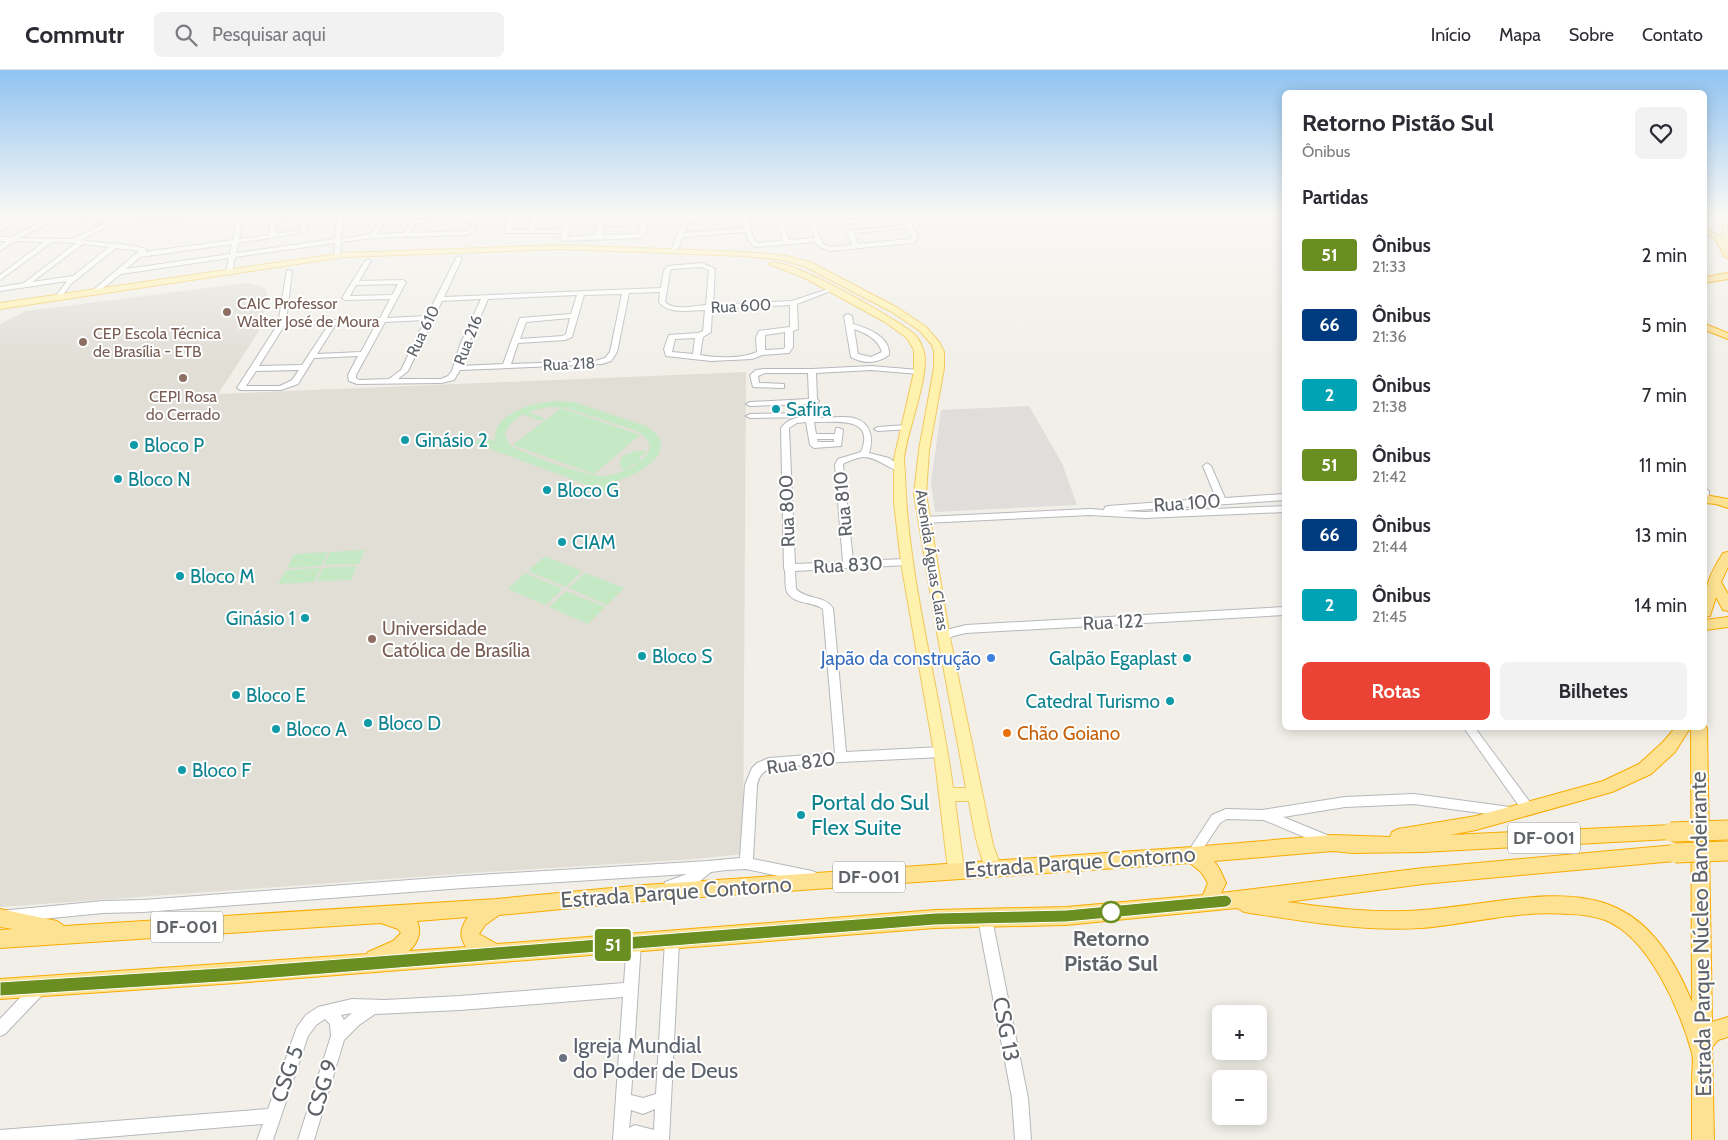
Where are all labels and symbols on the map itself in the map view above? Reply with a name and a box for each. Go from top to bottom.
place label: CAIC Professor Walter José de Moura [237,294,380,331]
street label: Rua 600 [710,295,772,317]
street label: Rua 610 [403,302,443,360]
marker: CAIC Professor Walter José de Moura [221,306,233,318]
street label: Rua 216 [450,312,486,368]
place label: CEP Escola Técnica de Brasília - ETB [93,324,221,361]
marker: CEP Escola Técnica de Brasília - ETB [77,336,89,348]
street label: Rua 218 [542,353,596,375]
marker: CEPI Rosa do Cerrado [177,372,189,384]
place label: CEPI Rosa do Cerrado [146,387,220,424]
place label: Safira [786,398,831,421]
marker: Safira [770,403,782,415]
place label: Ginásio 2 [415,429,488,452]
place label: Bloco P [144,434,204,457]
marker: Ginásio 2 [399,434,411,446]
marker: Bloco P [128,439,140,451]
place label: Bloco N [128,468,191,491]
street label: Rua 810 [829,470,857,538]
marker: Bloco N [112,473,124,485]
street label: Rua 800 [774,474,800,548]
place label: Bloco G [557,479,619,502]
marker: Bloco G [541,484,553,496]
street label: Avenida Águas Claras [911,488,953,632]
street label: Rua 100 [1153,489,1221,517]
place label: CIAM [572,531,616,554]
marker: CIAM [556,536,568,548]
street label: Rua 830 [813,552,883,578]
place label: Bloco M [190,565,255,588]
marker: Bloco M [174,570,186,582]
place label: Ginásio 1 [226,607,295,630]
street label: Rua 122 [1082,609,1144,635]
marker: Ginásio 1 [299,612,311,624]
place label: Universidade Católica de Brasília [382,617,530,662]
marker: Universidade Católica de Brasília [366,633,378,645]
place label: Bloco S [652,645,712,668]
place label: Japão da construção [820,647,981,670]
place label: Galpão Egaplast [1049,647,1178,670]
marker: Bloco S [636,650,648,662]
marker: Japão da construção [985,652,997,664]
marker: Galpão Egaplast [1181,652,1193,664]
place label: Bloco E [246,684,306,707]
marker: Bloco E [230,689,242,701]
place label: Catedral Turismo [1026,690,1160,713]
marker: Catedral Turismo [1164,695,1176,707]
place label: Bloco D [378,712,441,735]
marker: Bloco D [362,717,374,729]
place label: Bloco A [286,718,347,741]
place label: Chão Goiano [1017,722,1120,745]
marker: Bloco A [270,723,282,735]
marker: Chão Goiano [1001,727,1013,739]
street label: Rua 820 [765,747,837,779]
place label: Bloco F [192,759,251,782]
marker: Bloco F [176,764,188,776]
street label: Estrada Parque Núcleo Bandeirante [1685,771,1717,1097]
place label: Portal do Sul Flex Suite [811,789,930,841]
marker: Portal do Sul Flex Suite [795,809,807,821]
road number: DF-001 [1508,822,1580,854]
street label: Estrada Parque Contorno [964,840,1196,884]
road number: DF-001 [833,862,905,892]
street label: Estrada Parque Contorno [560,870,792,914]
marker: Retorno Pistão Sul [1100,901,1122,923]
road number: DF-001 [151,912,223,942]
place label: Retorno Pistão Sul [1064,925,1158,977]
line badge: 51 [590,929,636,961]
street label: CSG 13 [987,994,1025,1064]
place label: Igreja Mundial do Poder de Deus [573,1032,738,1084]
street label: CSG 5 [265,1042,309,1106]
marker: Igreja Mundial do Poder de Deus [557,1052,569,1064]
street label: CSG 9 [301,1056,343,1120]

